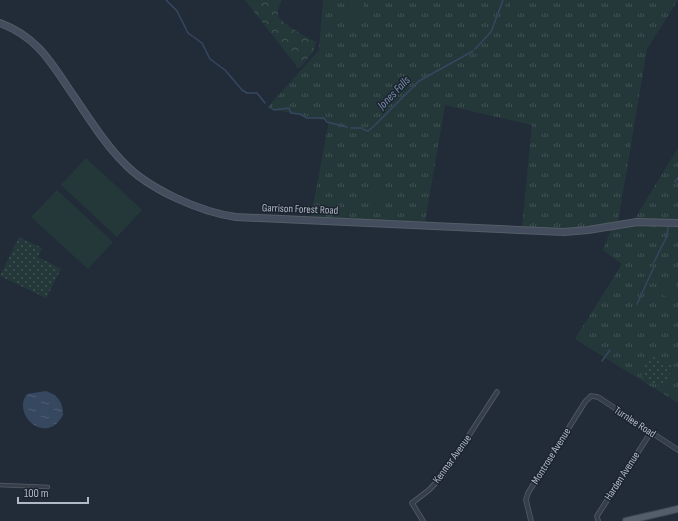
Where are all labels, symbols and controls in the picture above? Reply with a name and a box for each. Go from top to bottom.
water label: Jones Falls [374,73,414,114]
street label: Garrison Forest Road [262,201,339,217]
street label: Turnlee Road [612,404,659,441]
street label: Montrose Avenue [529,425,573,487]
street label: Kenmar Avenue [430,432,474,486]
street label: Harden Avenue [602,449,642,503]
scale bar [18,479,88,505]
text: 100 m [24,486,49,501]

